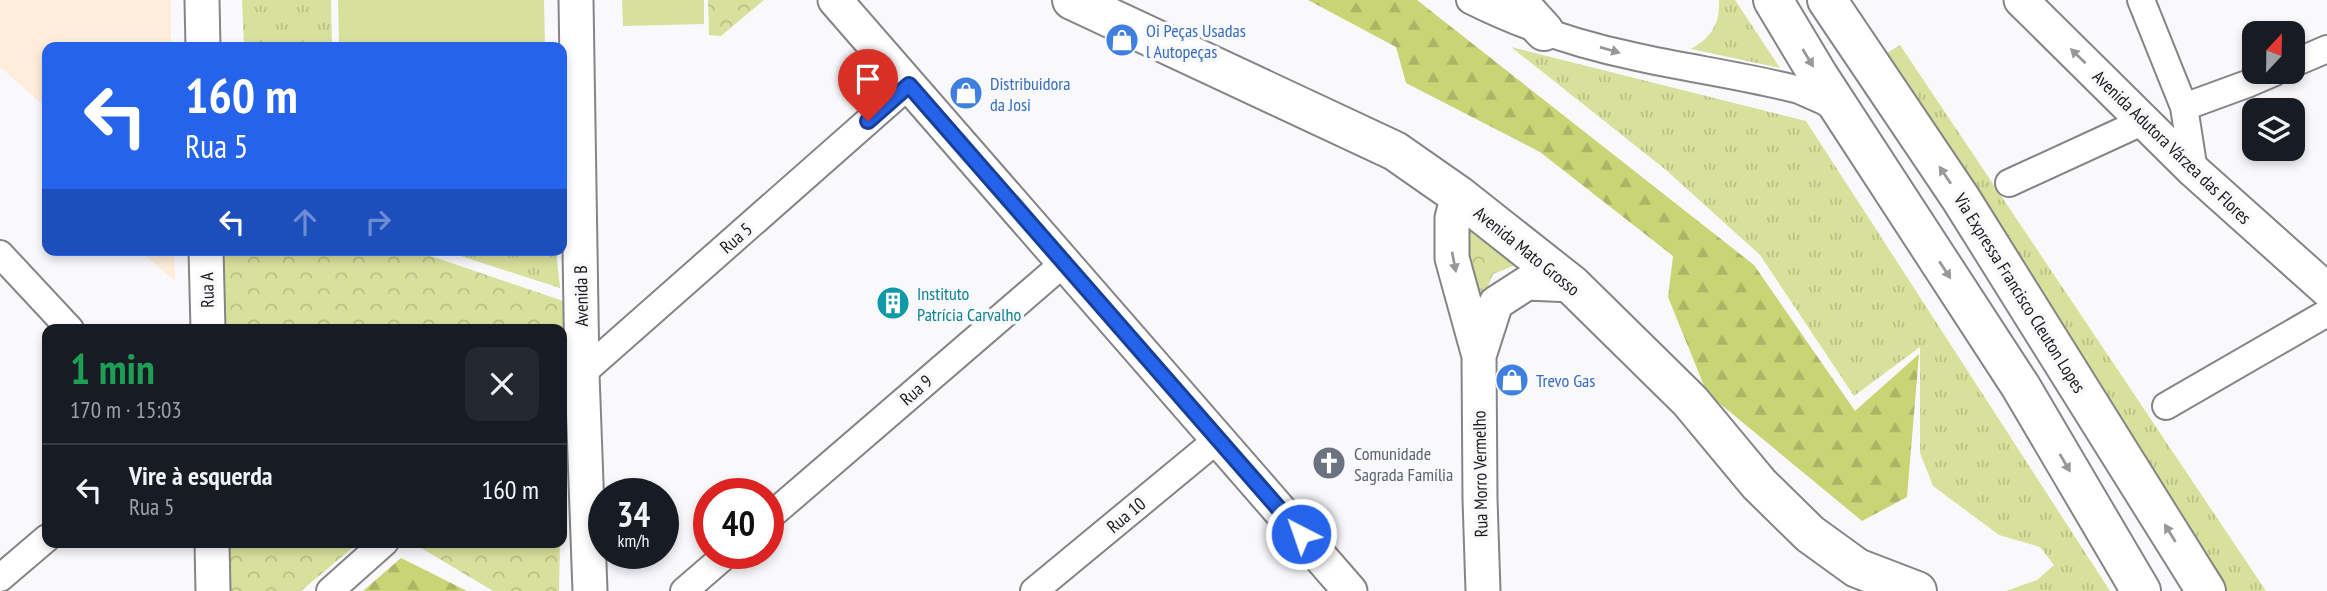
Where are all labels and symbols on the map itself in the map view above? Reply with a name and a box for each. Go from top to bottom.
place label: Oi Peças Usadas l Autopeças [1146,19,1246,63]
shop icon: Oi Peças Usadas l Autopeças [1103,21,1141,59]
north arrow [2242,21,2305,84]
one-way arrow [1600,45,1621,55]
one-way arrow [2070,48,2086,64]
pin [838,49,898,121]
one-way arrow [1802,49,1815,68]
street label: Avenida Adutora Várzea das Flores [2088,65,2256,229]
place label: Distribuidora da Josi [990,72,1070,116]
shop icon: Distribuidora da Josi [947,74,985,112]
one-way arrow [1939,165,1952,184]
street label: Via Expressa Francisco Cleuton Lopes [1948,188,2091,397]
street label: Avenida Mato Grosso [1469,201,1585,301]
street label: Rua 5 [715,218,757,258]
one-way arrow [1449,251,1460,273]
one-way arrow [1939,260,1952,279]
street label: Avenida B [569,265,593,327]
street label: Rua A [195,272,219,308]
place label: Instituto Patrícia Carvalho [917,282,1021,326]
building icon: Instituto Patrícia Carvalho [874,284,912,322]
shop icon: Trevo Gas [1493,361,1531,399]
place label: Trevo Gas [1536,369,1595,392]
street label: Rua 9 [895,370,937,410]
street label: Rua Morro Vermelho [1467,410,1493,537]
place label: Comunidade Sagrada Família [1354,442,1453,486]
church icon: Comunidade Sagrada Família [1310,444,1348,482]
one-way arrow [2059,453,2072,472]
speed limit sign: 40 [693,478,784,569]
street label: Rua 10 [1102,492,1150,538]
position arrow [1264,497,1338,571]
one-way arrow [2164,524,2177,543]

